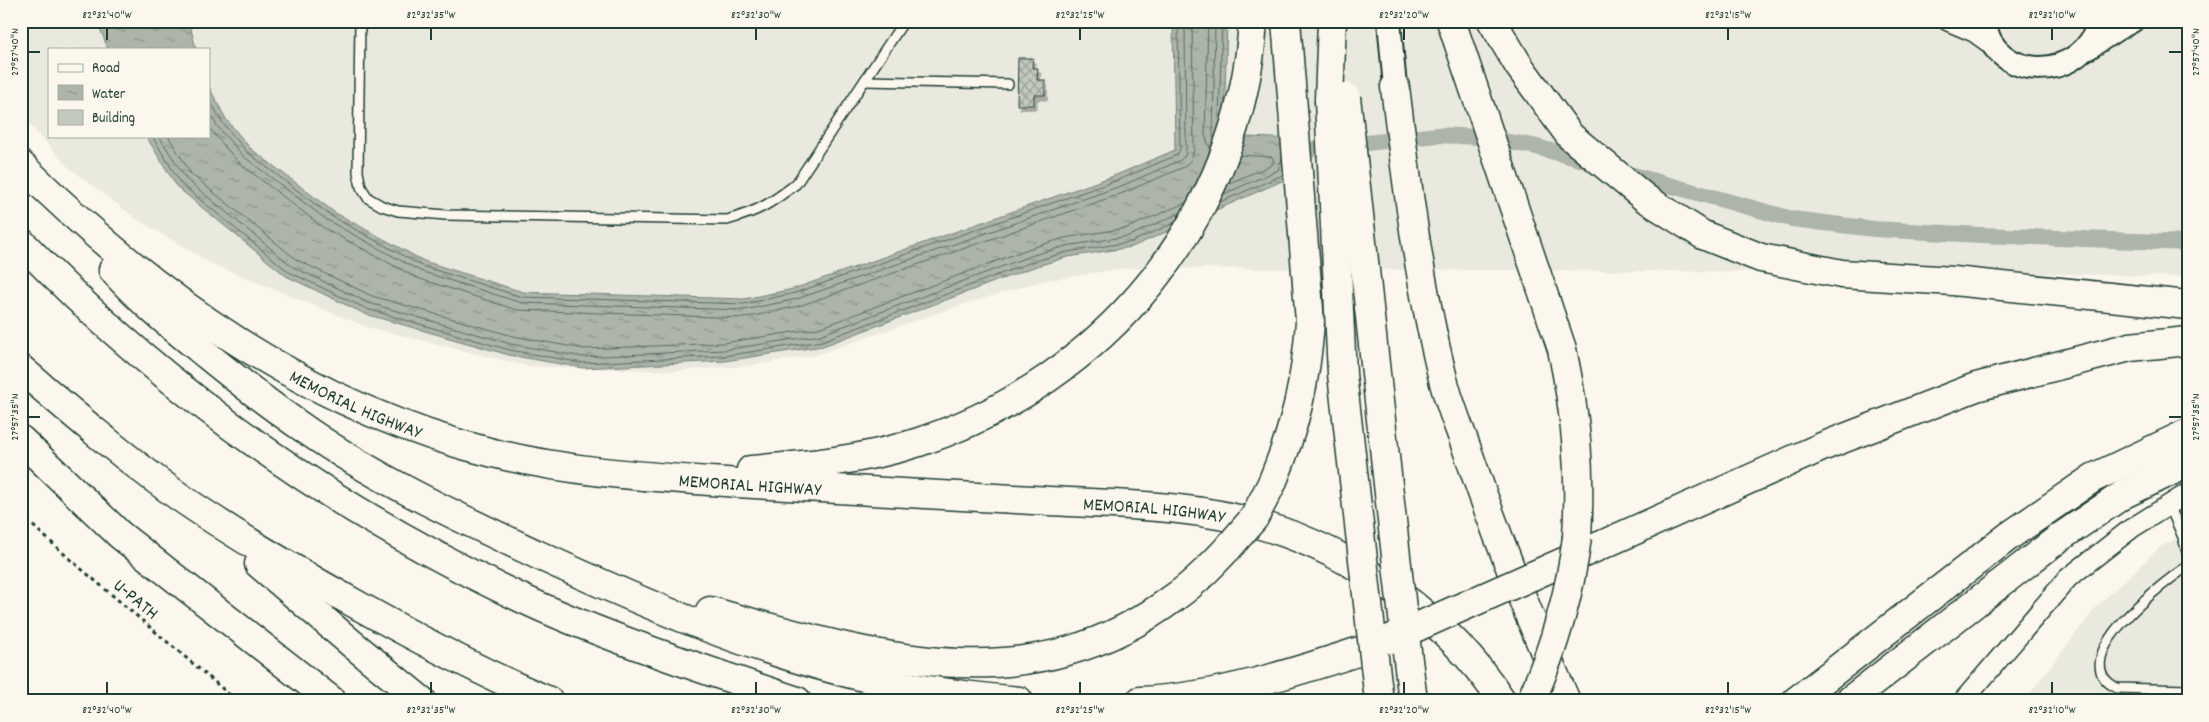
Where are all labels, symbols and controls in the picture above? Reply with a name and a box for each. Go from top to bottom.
text: 82°32'40"W [82,7,132,24]
text: 82°32'35"W [407,7,456,24]
text: 82°32'30"W [731,7,781,24]
text: 82°32'25"W [1056,7,1105,24]
text: 82°32'20"W [1379,7,1429,24]
text: 82°32'15"W [1705,7,1751,24]
text: 82°32'10"W [2028,7,2076,24]
text: 27°57'40"N [7,28,24,76]
text: 27°57'40"N [2188,28,2205,76]
legend [48,48,210,138]
text: Road [92,58,120,80]
text: Water [92,84,126,106]
text: Building [92,108,135,130]
street label: MEMORIAL HIGHWAY [283,365,426,448]
text: 27°57'35"N [7,393,24,441]
text: 27°57'35"N [2188,393,2205,441]
street label: MEMORIAL HIGHWAY [678,469,823,505]
street label: MEMORIAL HIGHWAY [1082,493,1228,533]
street label: U-PATH [106,574,163,628]
text: 82°32'40"W [82,702,132,719]
text: 82°32'35"W [407,702,456,719]
text: 82°32'30"W [731,702,781,719]
text: 82°32'25"W [1056,702,1105,719]
text: 82°32'20"W [1379,702,1429,719]
text: 82°32'15"W [1705,702,1751,719]
text: 82°32'10"W [2028,702,2076,719]

